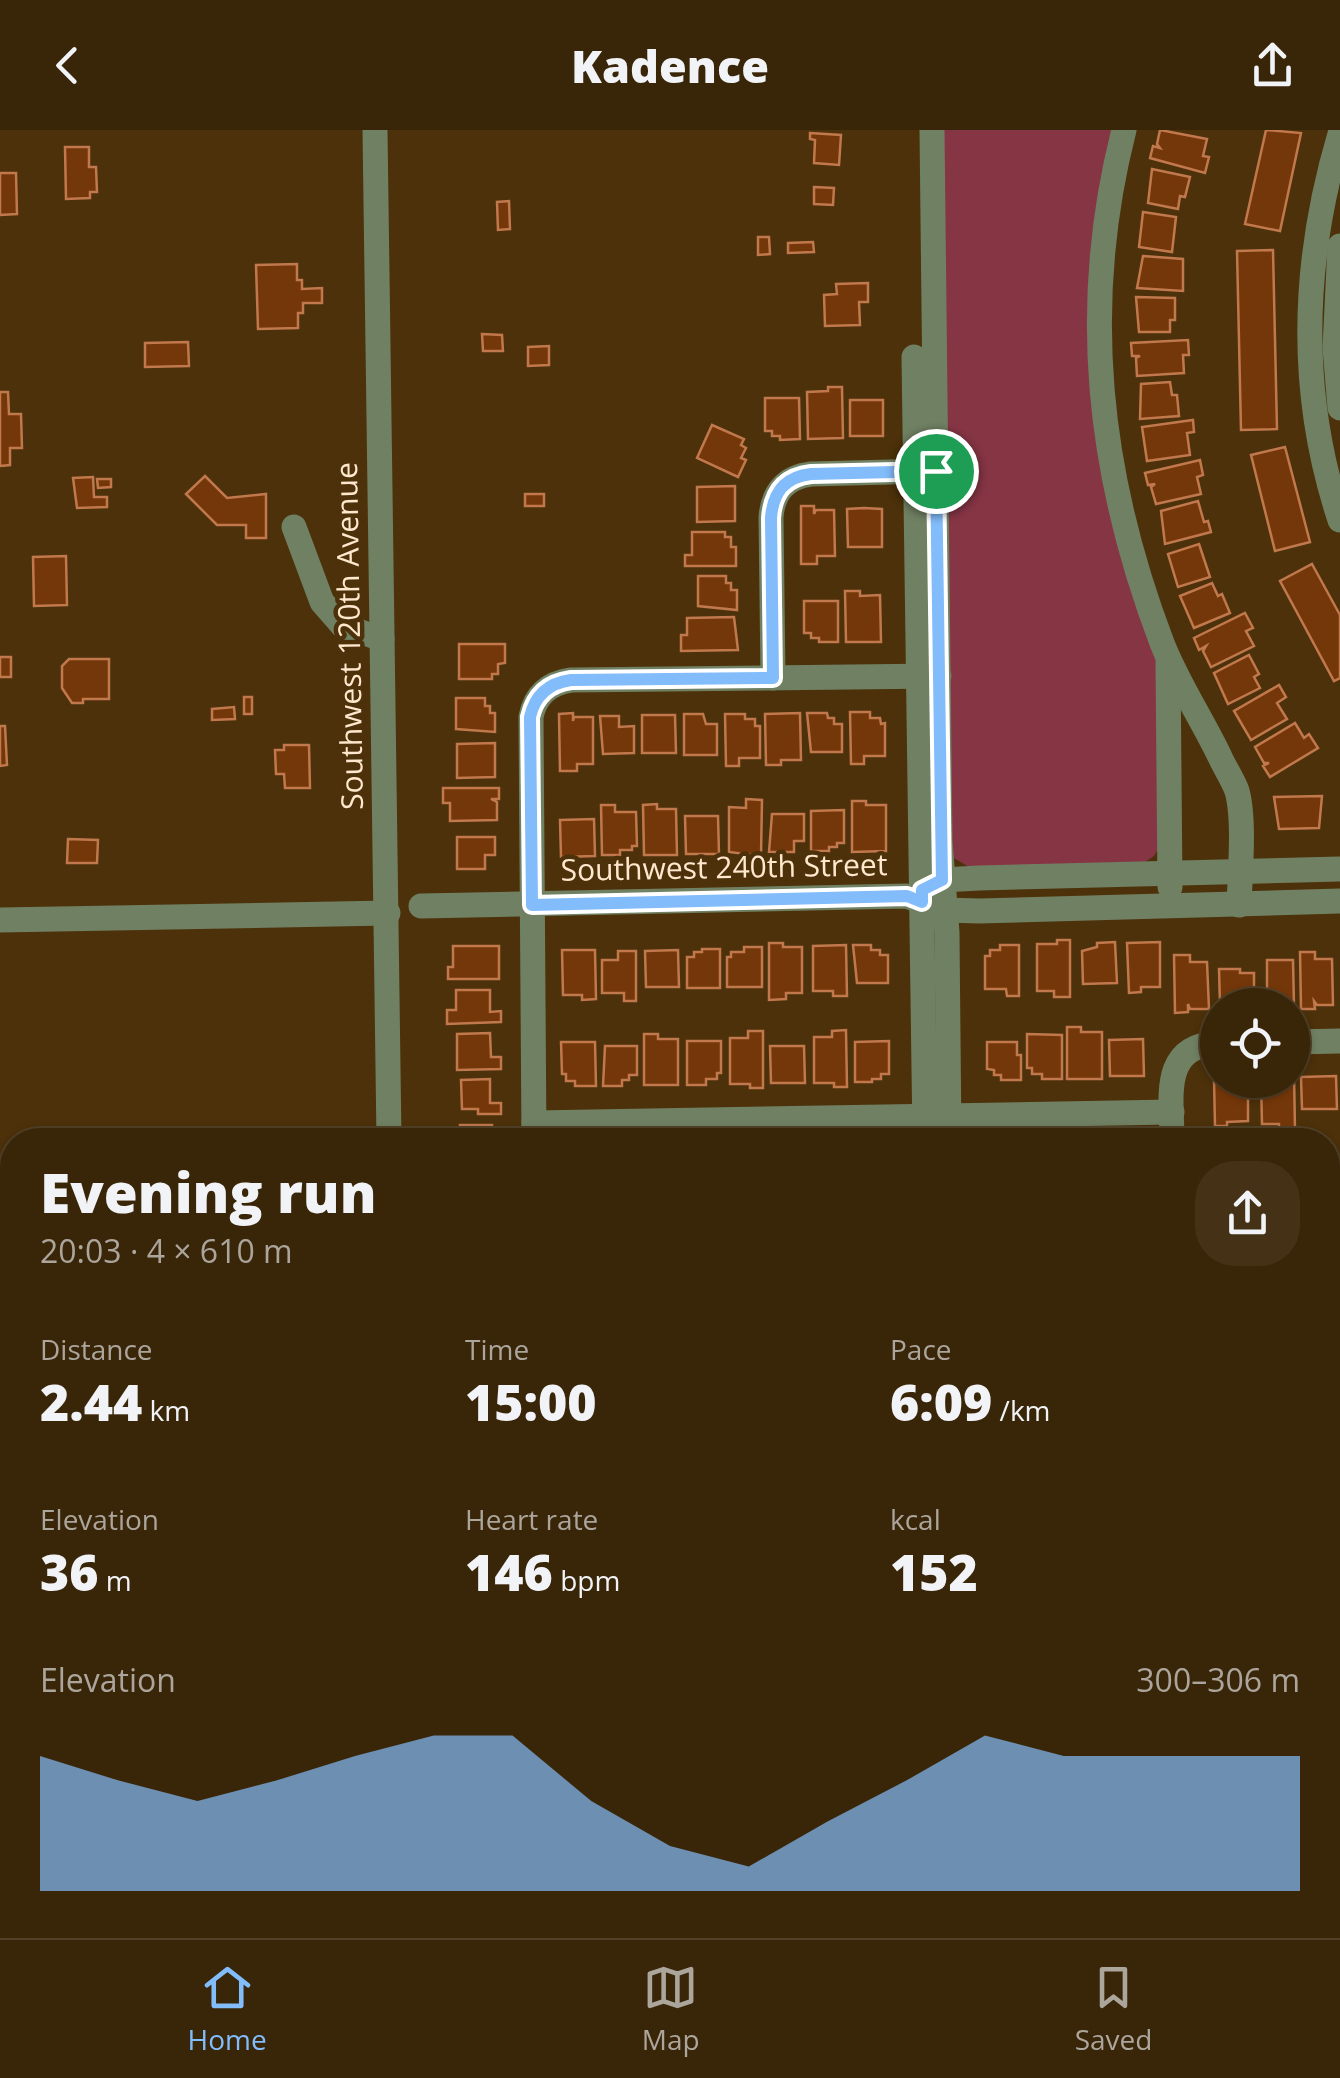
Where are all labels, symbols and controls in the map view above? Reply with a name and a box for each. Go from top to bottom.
text: Kadence [571,35,769,96]
icon: back [40,38,95,93]
icon: share [1245,38,1300,93]
pin [894,429,979,514]
icon: arrive [909,444,964,499]
street label: Southwest 120th Avenue [325,462,372,810]
street label: Southwest 240th Street [560,843,888,890]
map controls [1200,988,1310,1098]
button: locate [1200,988,1310,1098]
text: Evening run [40,1154,376,1229]
button: share [1195,1161,1300,1266]
text: 20:03 · 4 × 610 m [40,1229,293,1272]
text: Distance [40,1330,153,1368]
text: Time [465,1330,529,1368]
text: Pace [890,1330,952,1368]
text: 2.44 [40,1368,142,1436]
text: 15:00 [465,1368,597,1436]
text: 6:09 [890,1368,992,1436]
text: km [142,1391,190,1429]
text: /km [992,1391,1051,1429]
text: Elevation [40,1500,159,1538]
text: Heart rate [465,1500,598,1538]
text: kcal [890,1500,941,1538]
text: 36 [40,1538,99,1606]
text: 146 [465,1538,553,1606]
text: 152 [890,1538,978,1606]
text: m [99,1561,132,1599]
text: bpm [553,1561,620,1599]
text: Elevation [40,1658,176,1701]
text: 300–306 m [1136,1658,1300,1701]
tab: Home [188,1960,267,2058]
tab: Map [642,1960,700,2058]
tab: Saved [1075,1960,1152,2058]

